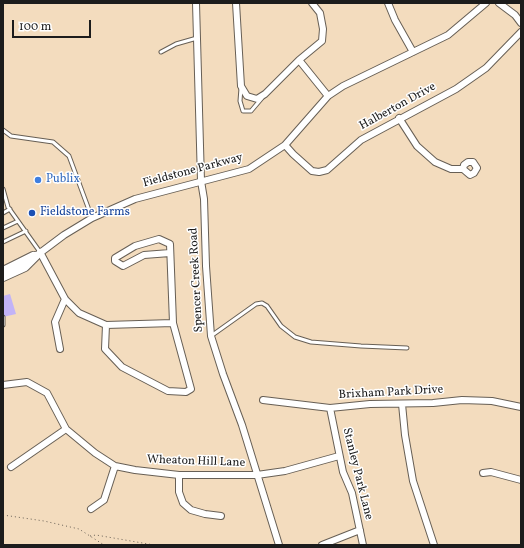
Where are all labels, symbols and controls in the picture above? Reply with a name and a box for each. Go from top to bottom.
scale bar [14,12,93,38]
text: 100 m [19,19,51,35]
street label: Halberton Drive [357,80,439,134]
street label: Fieldstone Parkway [141,151,245,191]
place label: Publix [46,173,80,187]
marker: Publix [33,175,43,185]
place label: Fieldstone Farms [40,206,130,220]
marker: Fieldstone Farms [27,208,37,218]
street label: Spencer Creek Road [187,227,207,333]
street label: Brixham Park Drive [338,383,444,403]
street label: Stanley Park Lane [339,426,375,522]
street label: Wheaton Hill Lane [147,453,245,471]

